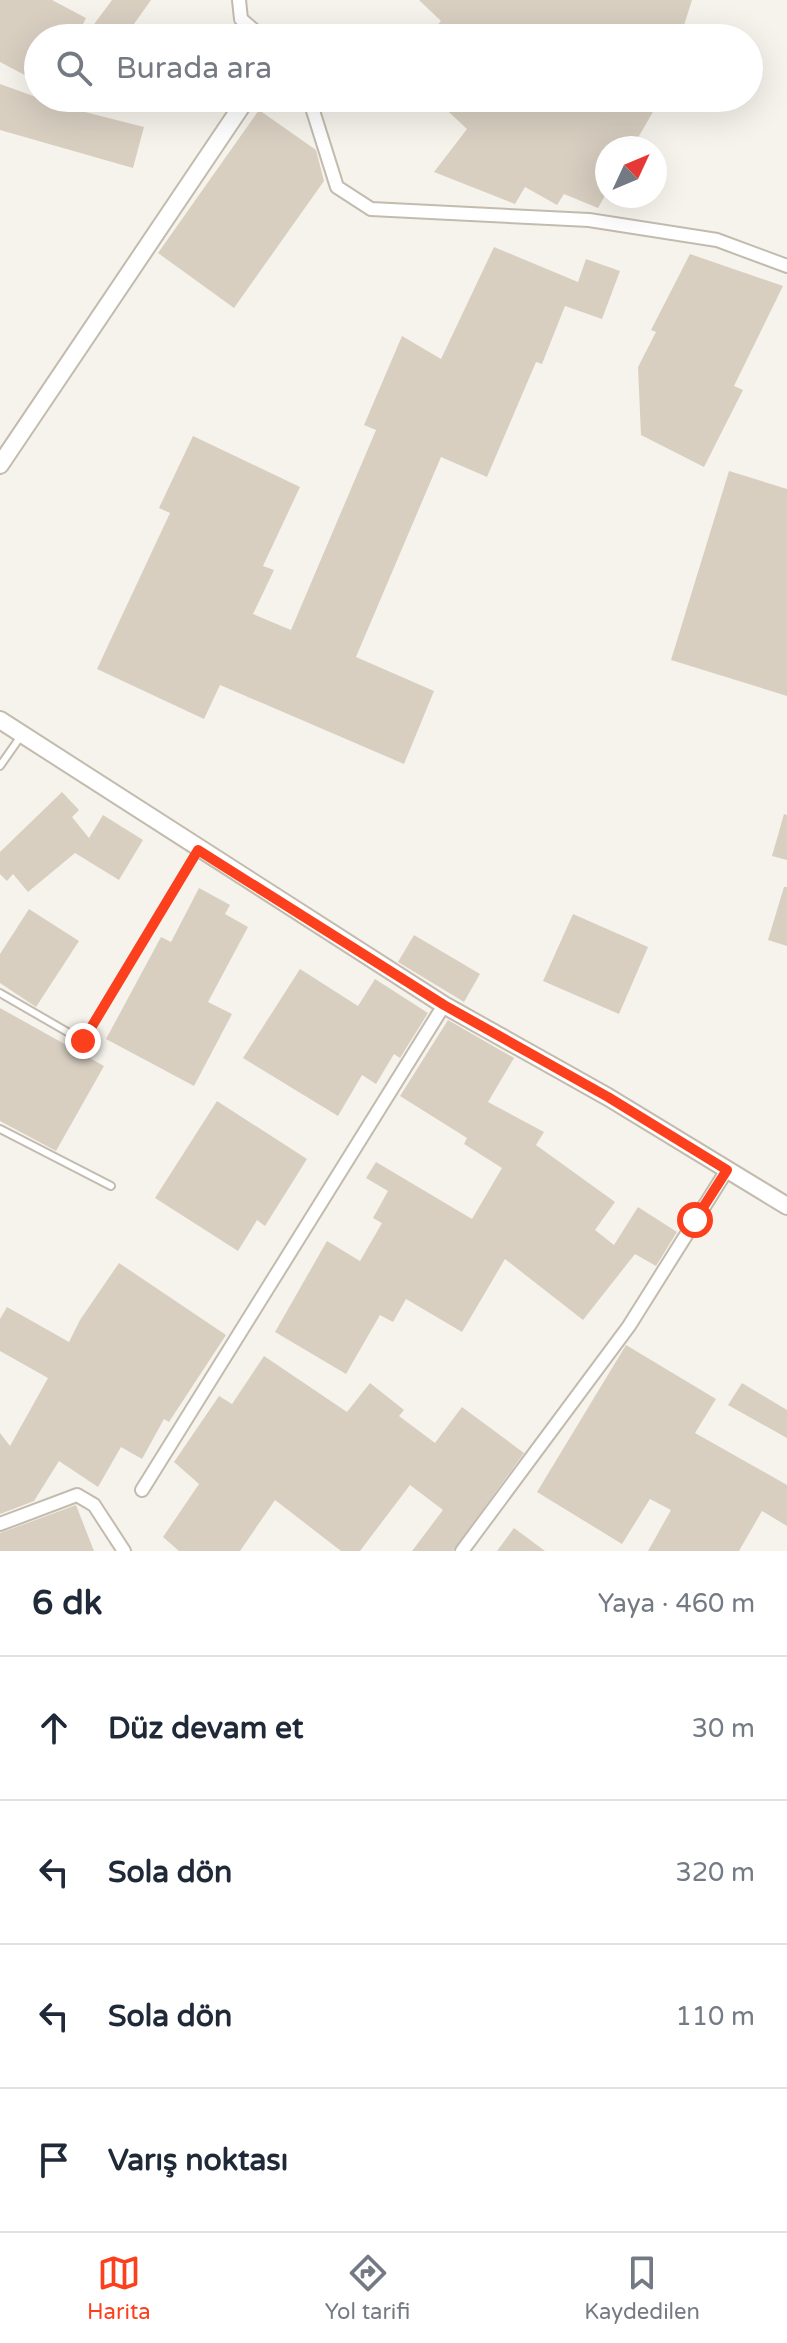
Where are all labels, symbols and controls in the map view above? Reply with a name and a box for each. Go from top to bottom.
search box [24,24,763,112]
icon: search [52,46,96,90]
text: Burada ara [116,50,272,87]
north arrow [595,136,667,208]
route end [65,1023,101,1059]
route start [677,1202,713,1238]
text: 6 dk [32,1583,102,1624]
text: Yaya · 460 m [598,1588,755,1619]
icon: ahead [32,1706,76,1750]
text: Düz devam et [108,1710,303,1747]
text: 30 m [692,1713,755,1744]
icon: left [32,1850,76,1894]
text: Sola dön [108,1854,232,1891]
text: 320 m [675,1857,755,1888]
icon: left [32,1994,76,2038]
text: Sola dön [108,1998,232,2035]
text: 110 m [675,2001,755,2032]
icon: arrive [32,2138,76,2182]
text: Varış noktası [108,2142,288,2179]
tab: Harita [87,2251,151,2325]
tab: Yol tarifi [325,2251,410,2325]
tab: Kaydedilen [584,2251,700,2325]

